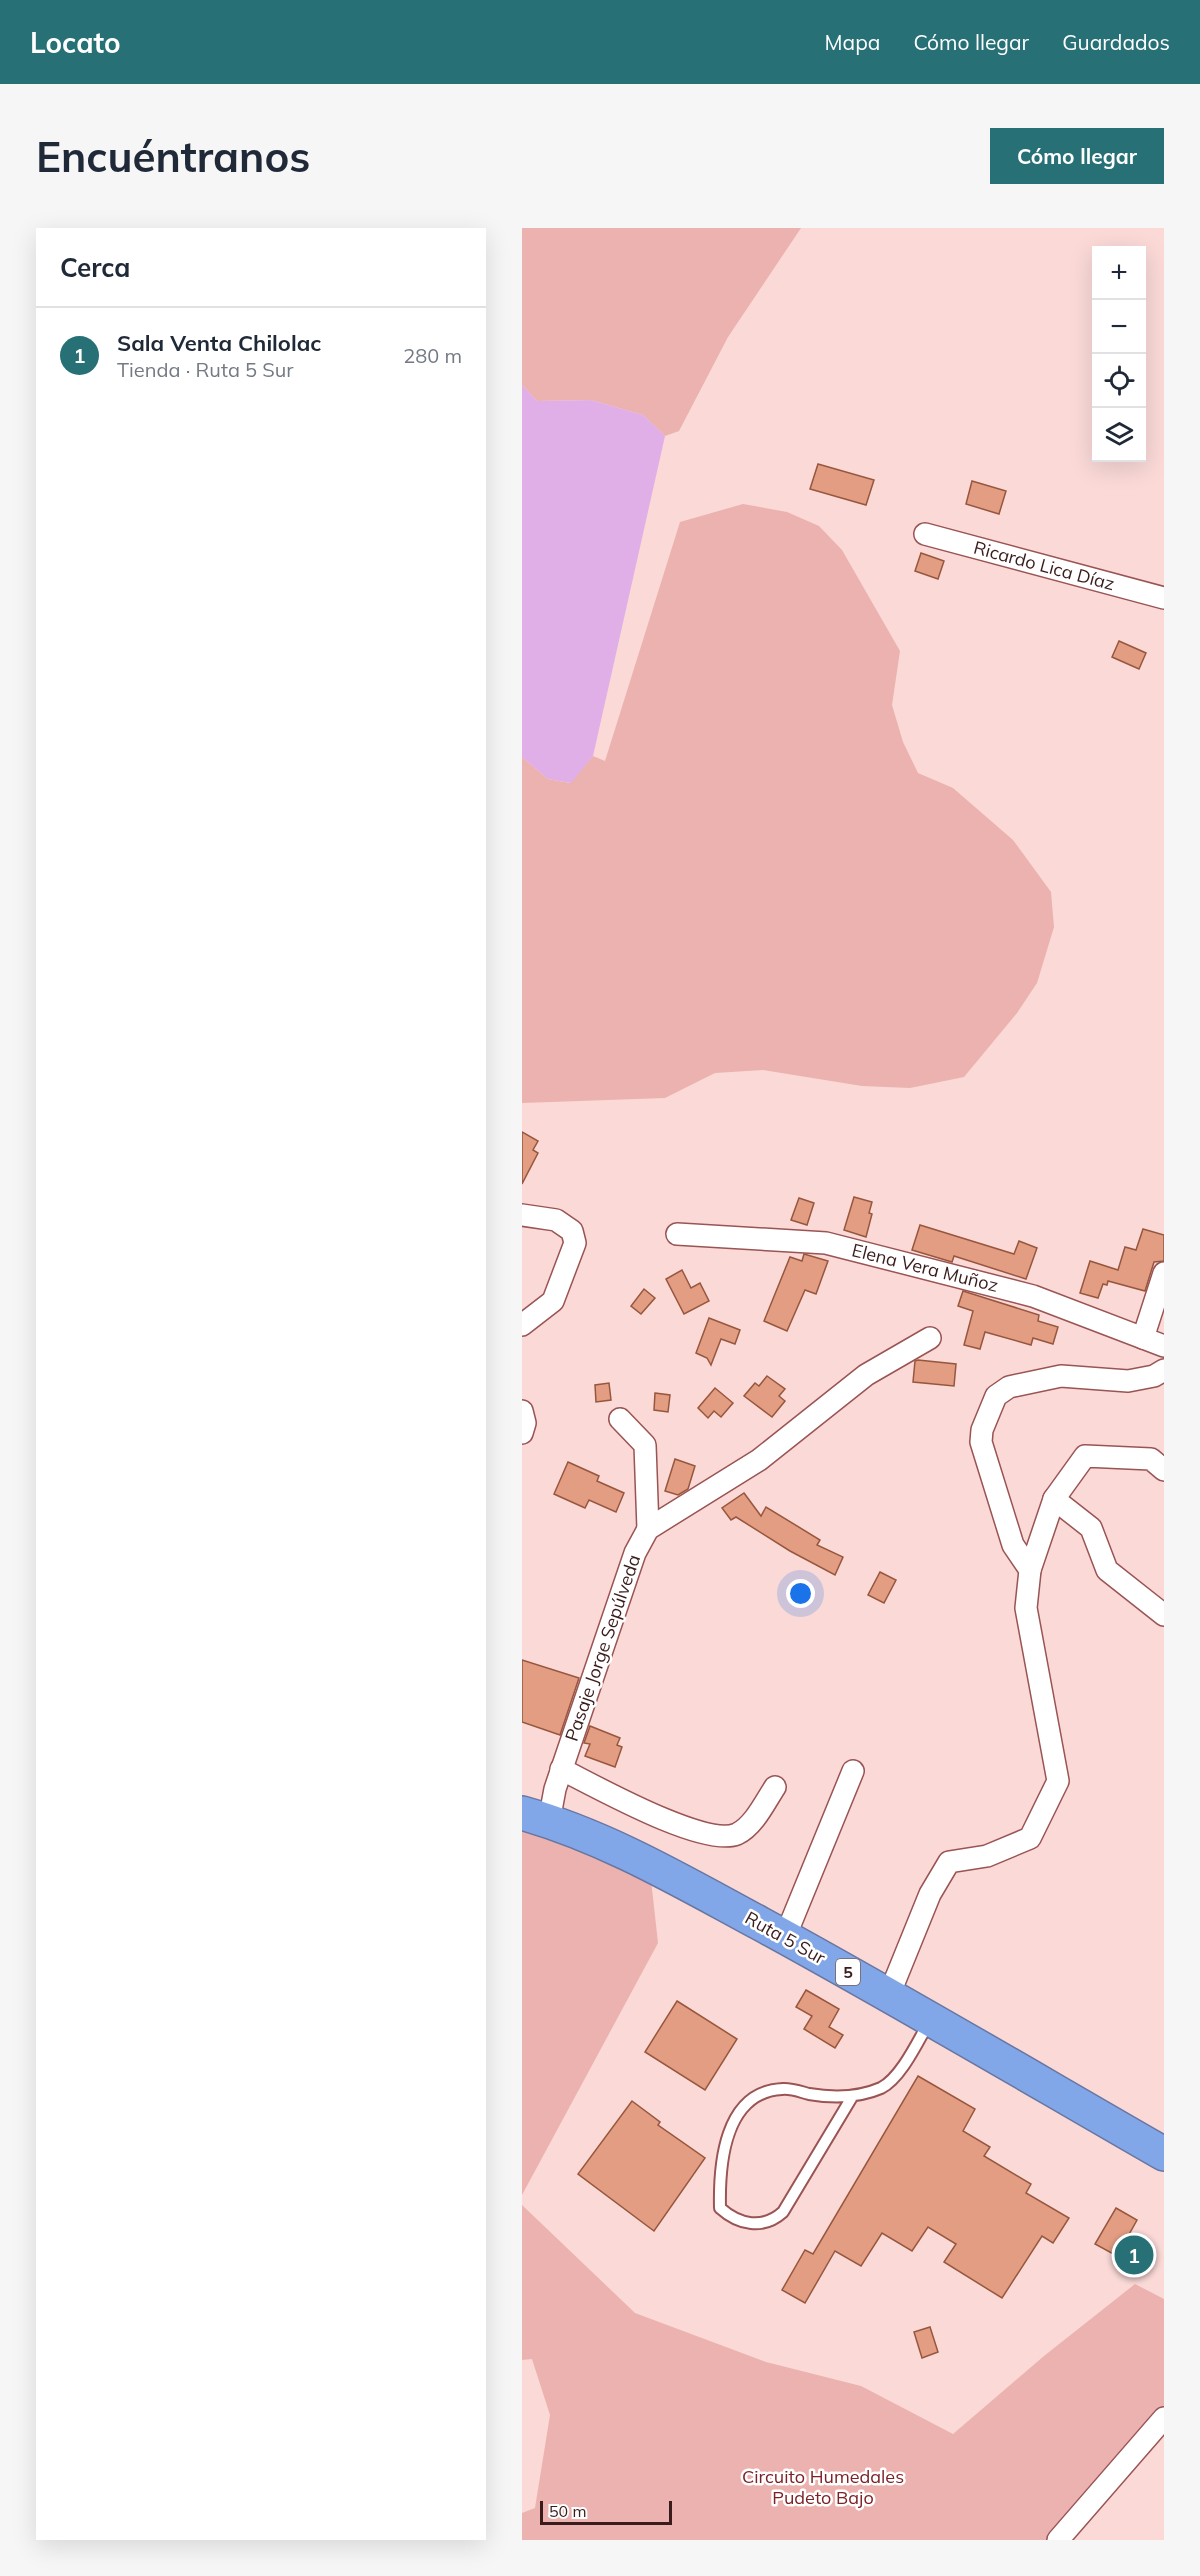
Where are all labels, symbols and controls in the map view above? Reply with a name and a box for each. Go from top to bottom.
text: Locato [30,25,121,60]
text: Mapa [825,29,880,55]
text: Cómo llegar [913,29,1029,55]
text: Guardados [1062,29,1170,55]
button: Cómo llegar [990,128,1164,184]
text: Encuéntranos [36,130,310,183]
map controls [1092,246,1146,462]
button: + [1092,246,1146,300]
text: Cerca [60,251,130,284]
button: − [1092,300,1146,354]
text: Sala Venta Chilolac [117,329,321,357]
text: 1 [74,343,86,368]
text: 280 m [403,343,462,368]
button: locate [1092,354,1146,408]
text: Tienda · Ruta 5 Sur [117,357,294,382]
button: layers [1092,408,1146,462]
street label: Ricardo Lica Díaz [971,536,1117,595]
street label: Elena Vera Muñoz [850,1238,1001,1297]
street label: Pasaje Jorge Sepúlveda [560,1552,645,1744]
your location [786,1579,815,1608]
street label: Ruta 5 Sur [741,1906,830,1969]
road number: 5 [836,1959,860,1985]
pin: 1 [1114,2232,1154,2278]
park label: Circuito Humedales Pudeto Bajo [742,2465,904,2509]
scale bar [540,2498,672,2526]
text: 50 m [549,2501,586,2521]

